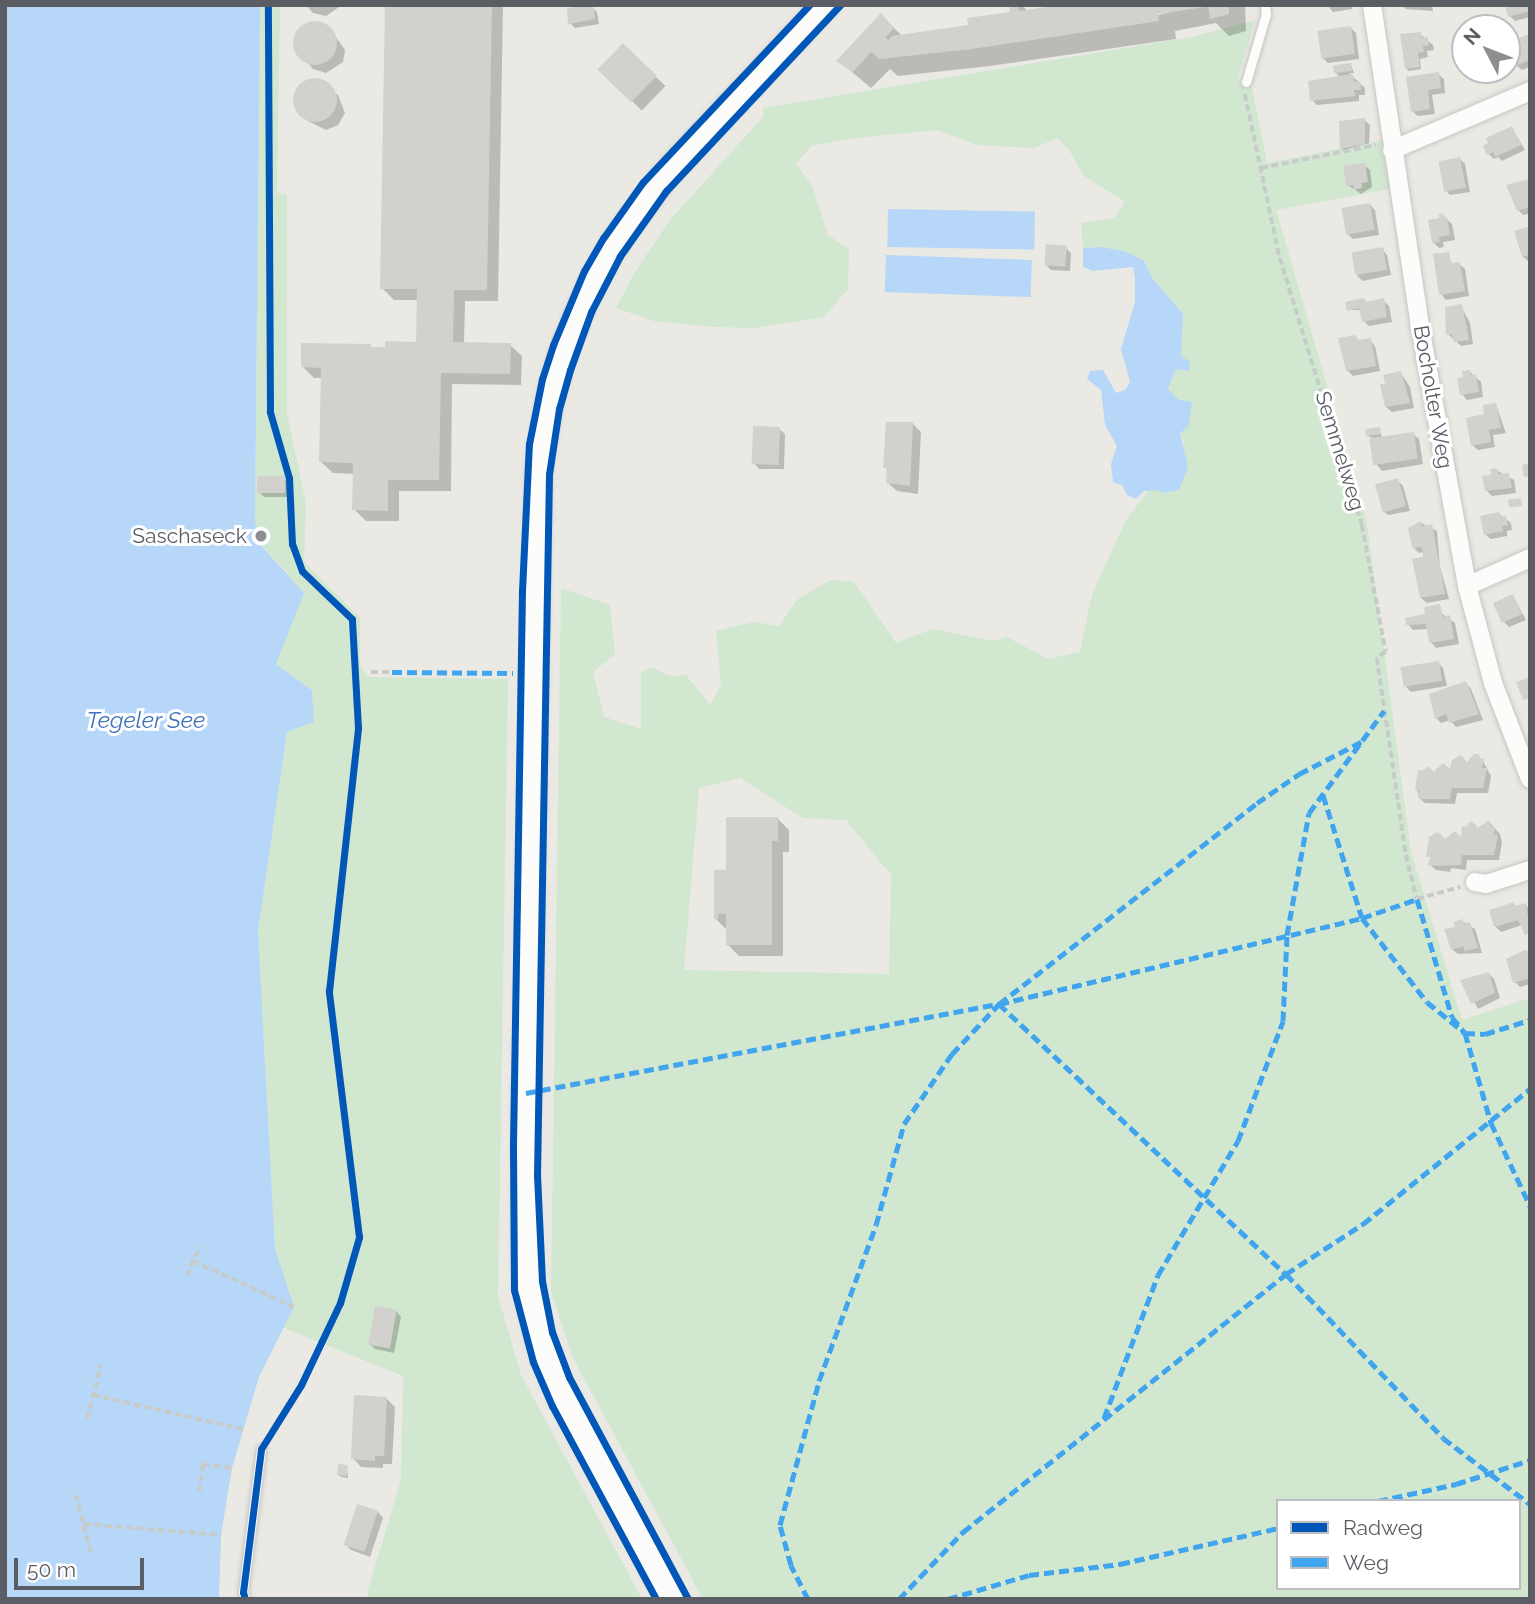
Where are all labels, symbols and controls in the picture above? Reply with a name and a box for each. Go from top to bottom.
north arrow [1451,14,1521,84]
text: N [1459,24,1485,49]
street label: Bocholter Weg [1408,323,1458,471]
street label: Semmelweg [1310,388,1370,514]
place label: Saschaseck [132,523,247,549]
marker: Saschaseck [253,528,269,544]
water label: Tegeler See [86,706,206,734]
legend [1276,1499,1521,1590]
text: Radweg [1343,1515,1423,1540]
scale bar [18,1544,147,1588]
text: Weg [1343,1550,1389,1575]
text: 50 m [27,1557,76,1582]

